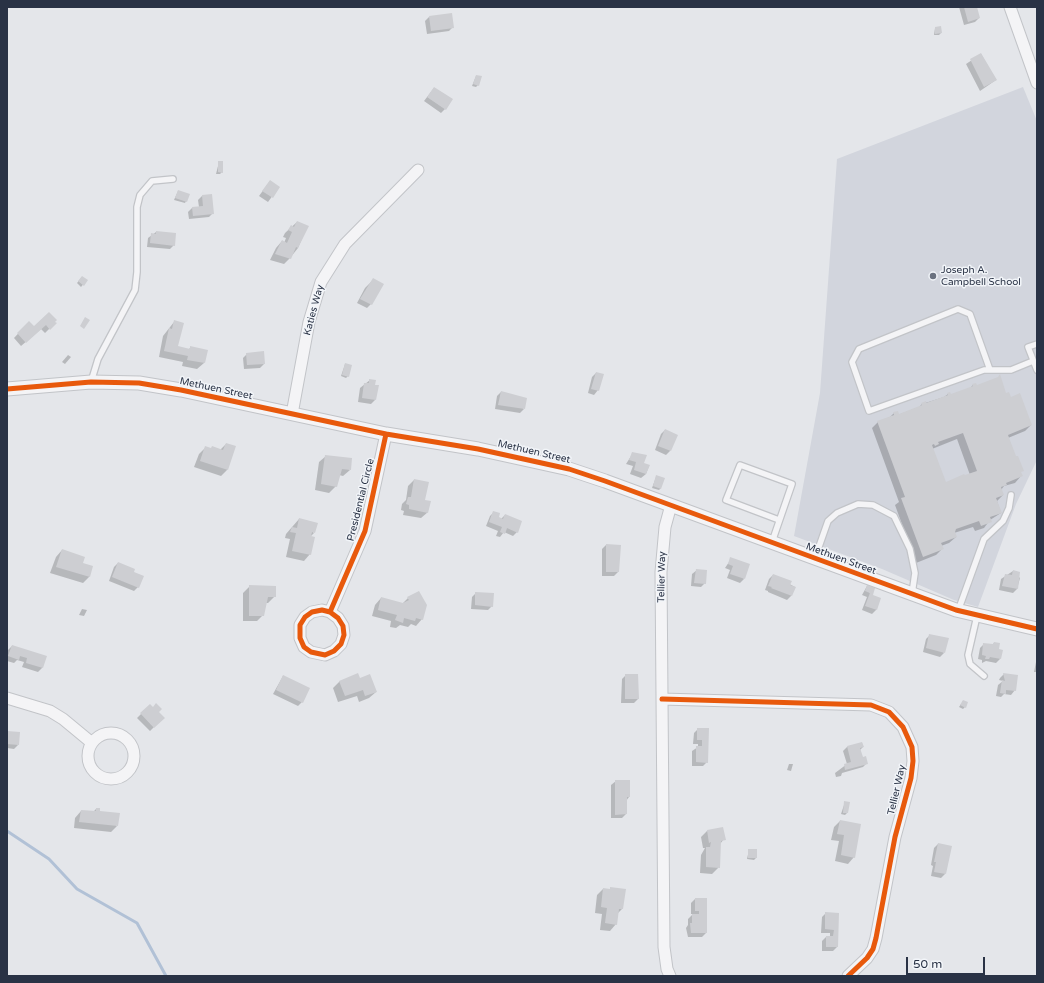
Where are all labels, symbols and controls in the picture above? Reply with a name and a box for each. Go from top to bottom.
place label: Joseph A. Campbell School [941,264,1021,288]
marker: Joseph A. Campbell School [928,271,938,281]
street label: Katies Way [301,283,327,337]
street label: Methuen Street [179,375,253,403]
street label: Methuen Street [497,438,571,466]
street label: Presidential Circle [345,457,377,543]
street label: Methuen Street [804,541,878,577]
street label: Tellier Way [656,551,668,603]
street label: Tellier Way [885,764,909,816]
scale bar [908,949,987,975]
text: 50 m [913,957,942,971]

